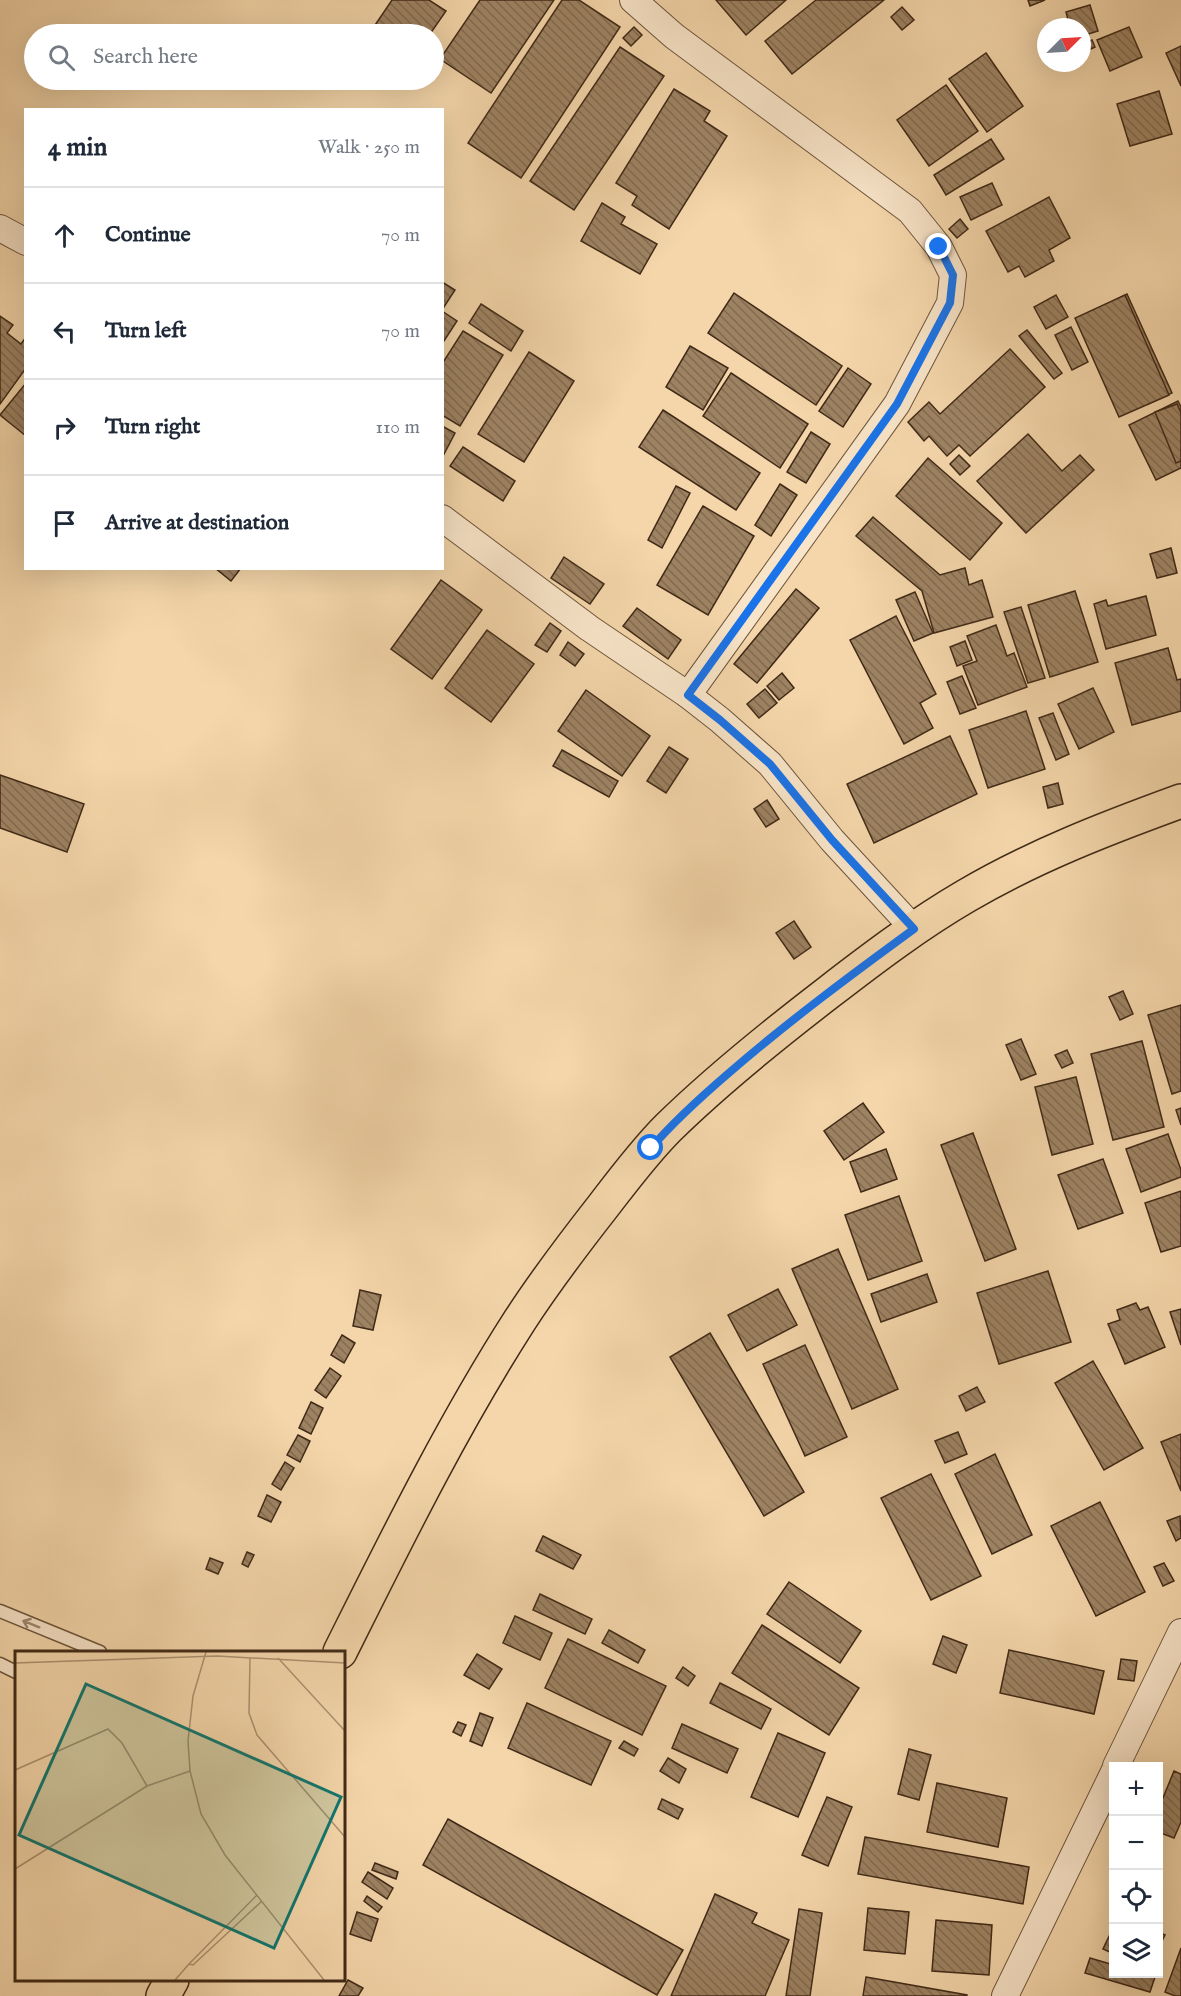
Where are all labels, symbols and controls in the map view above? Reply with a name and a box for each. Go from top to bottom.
north arrow [1037,18,1091,72]
search box [24,24,444,90]
icon: search [45,41,78,74]
text: Search here [93,43,198,71]
text: 4 min [48,131,107,164]
text: Walk · 250 m [318,135,420,160]
icon: ahead [48,219,81,252]
text: Continue [105,221,191,249]
text: 70 m [381,223,420,248]
route end [925,233,951,259]
icon: left [48,315,81,348]
text: Turn left [105,317,187,345]
text: 70 m [381,319,420,344]
icon: right [48,411,81,444]
text: Turn right [105,413,200,441]
text: 110 m [376,415,420,440]
icon: arrive [48,507,81,540]
text: Arrive at destination [105,509,289,537]
route start [637,1134,663,1160]
one-way arrow [22,1618,40,1629]
inset map [15,1651,345,1981]
map controls [1109,1762,1163,1978]
button: + [1109,1762,1163,1816]
button: − [1109,1816,1163,1870]
button: locate [1109,1870,1163,1924]
button: layers [1109,1924,1163,1978]

